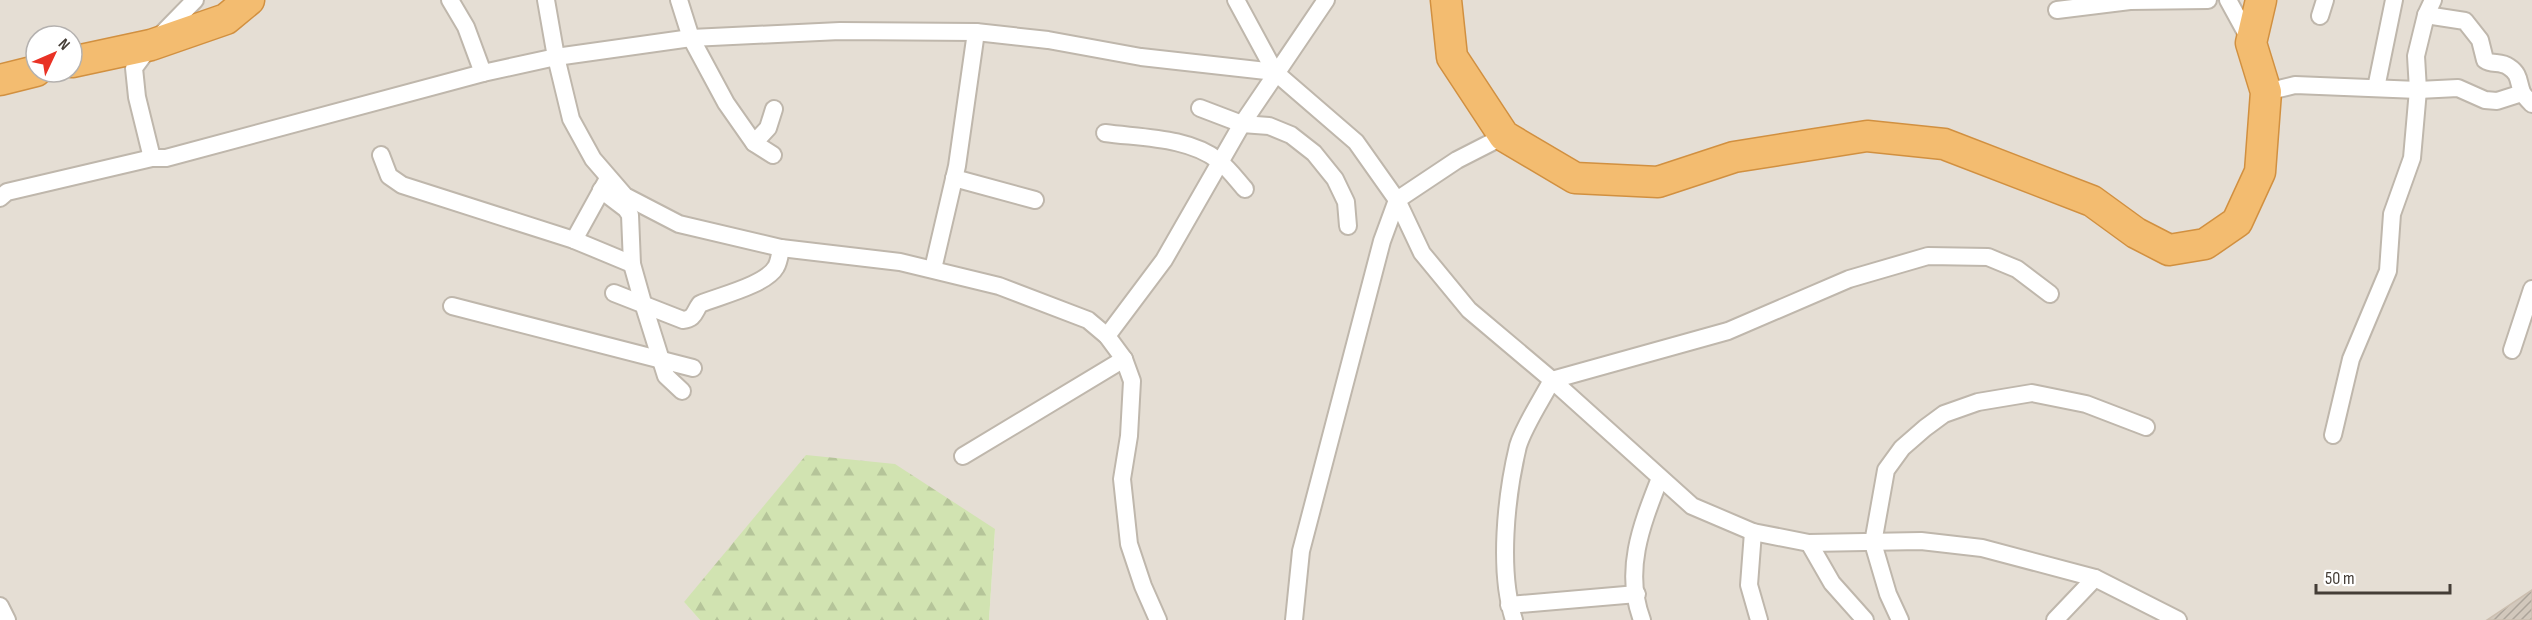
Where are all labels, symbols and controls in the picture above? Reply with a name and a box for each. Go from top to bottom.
north arrow [24,24,84,84]
text: N [54,35,74,54]
scale bar [2316,557,2450,595]
text: 50 m [2325,568,2355,589]

